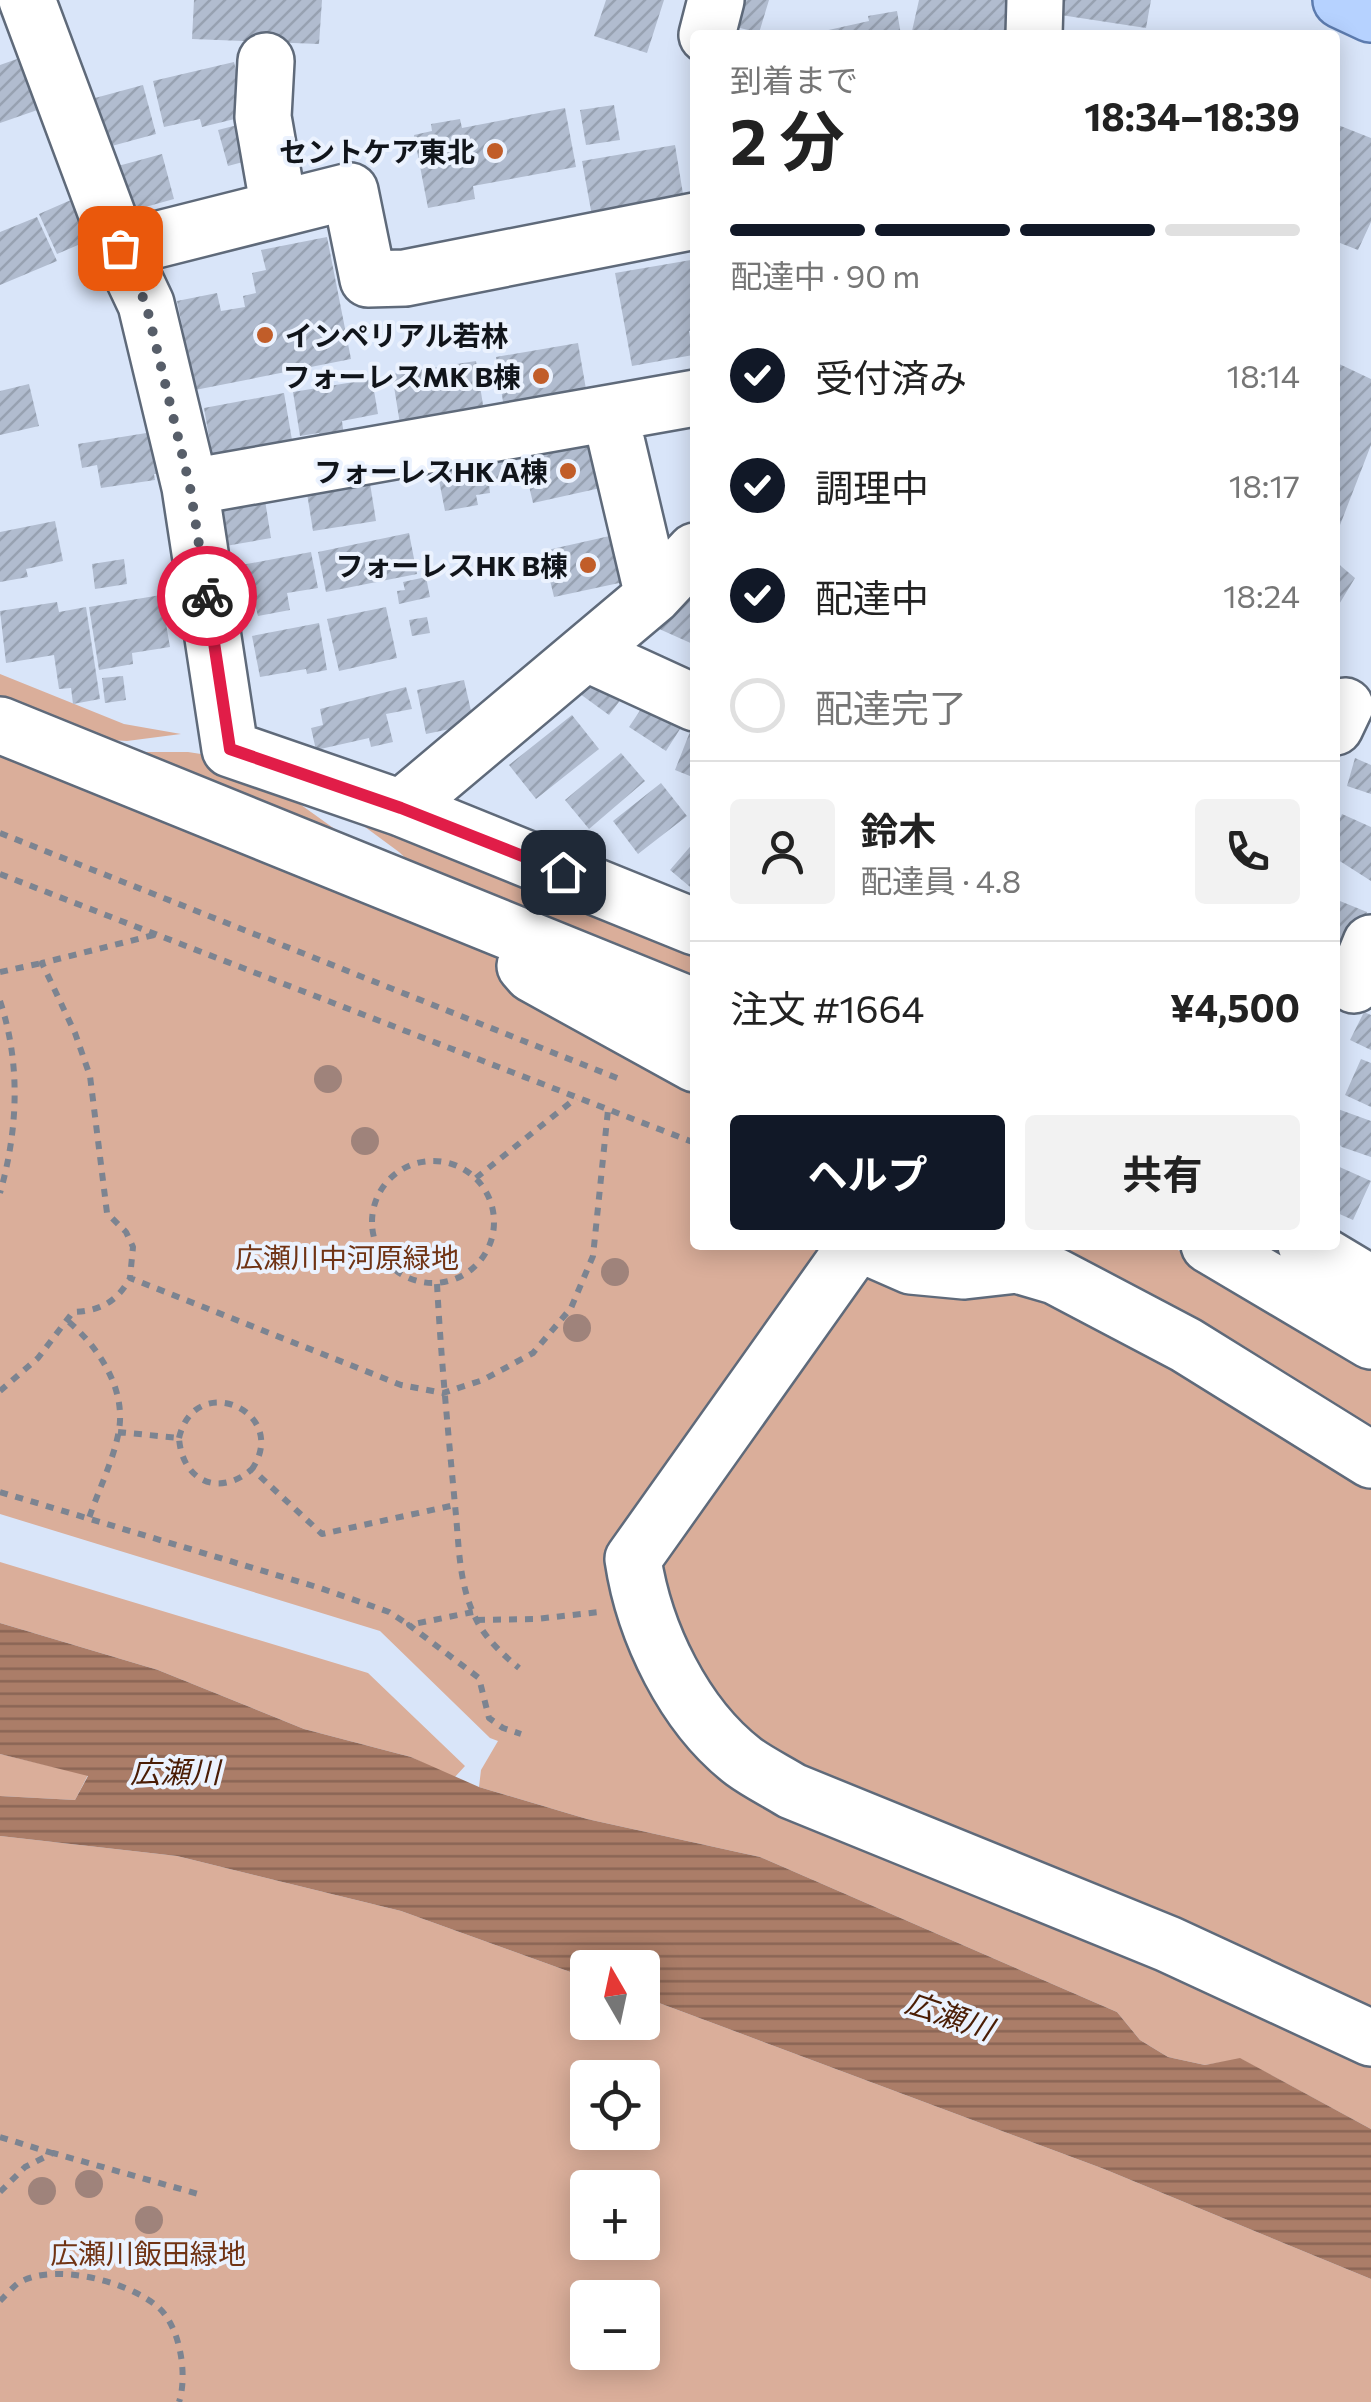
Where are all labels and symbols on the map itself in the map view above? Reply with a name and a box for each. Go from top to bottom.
place label: セントケア東北 [279,134,475,168]
marker: セントケア東北 [484,140,506,162]
pin [78,206,163,291]
place label: インペリアル若林 [285,318,509,352]
marker: インペリアル若林 [254,324,276,346]
place label: フォーレスMK B棟 [283,359,521,393]
marker: フォーレスMK B棟 [530,365,552,387]
place label: フォーレスHK A棟 [314,454,548,488]
marker: フォーレスHK A棟 [557,460,579,482]
courier [157,546,257,646]
place label: フォーレスHK B棟 [336,548,568,582]
marker: フォーレスHK B棟 [577,554,599,576]
pin [521,830,606,915]
park label: 広瀬川中河原緑地 [235,1240,459,1274]
water label: 広瀬川 [130,1752,223,1789]
north arrow [570,1950,660,2040]
water label: 広瀬川 [901,1982,1001,2047]
park label: 広瀬川飯田緑地 [50,2236,246,2270]

